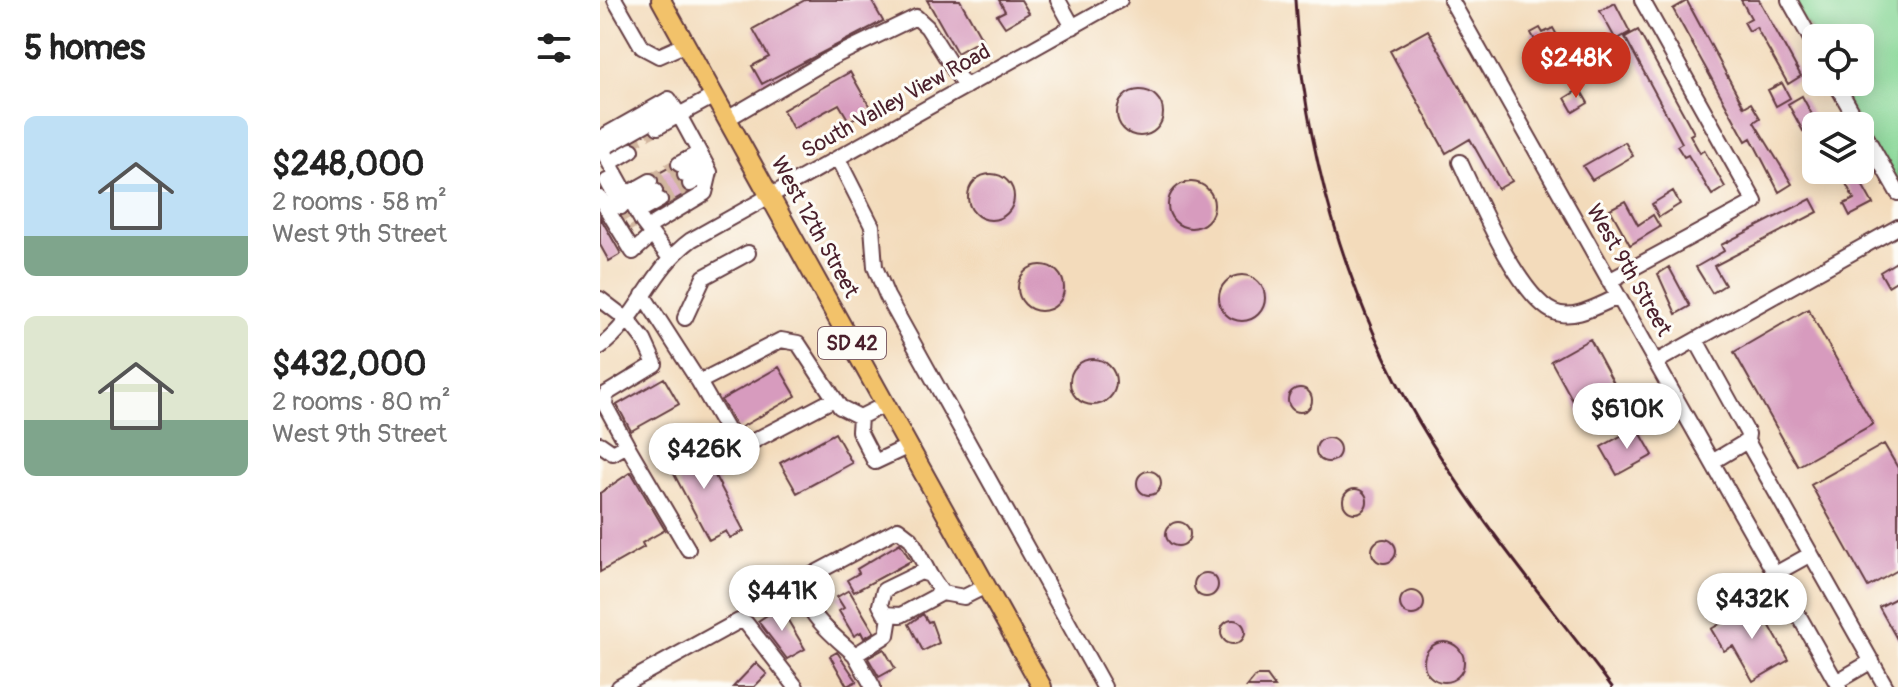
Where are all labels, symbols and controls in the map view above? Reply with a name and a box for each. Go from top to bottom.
map controls [1802,24,1874,184]
button: locate [1802,24,1874,96]
icon: filters [532,26,576,70]
text: 5 homes [24,27,145,70]
pin: $248K [1520,32,1632,100]
street label: South Valley View Road [797,37,995,165]
text: $248K [1540,42,1612,74]
button: layers [1802,112,1874,184]
text: $248,000 [272,143,425,186]
icon: home [88,148,184,244]
street label: West 12th Street [765,151,866,303]
text: 2 rooms · 58 m² [272,186,447,218]
street label: West 9th Street [1580,199,1678,341]
text: West 9th Street [272,218,447,250]
road number: SD 42 [818,327,886,359]
text: $432,000 [272,343,426,386]
icon: home [88,348,184,444]
pin: $610K [1571,383,1683,451]
text: 2 rooms · 80 m² [272,386,451,418]
text: $610K [1591,393,1663,425]
text: West 9th Street [272,418,447,450]
pin: $426K [648,423,760,491]
text: $426K [667,433,741,465]
pin: $441K [726,565,838,633]
pin: $432K [1696,573,1808,641]
text: $441K [747,575,817,607]
text: $432K [1715,583,1789,615]

